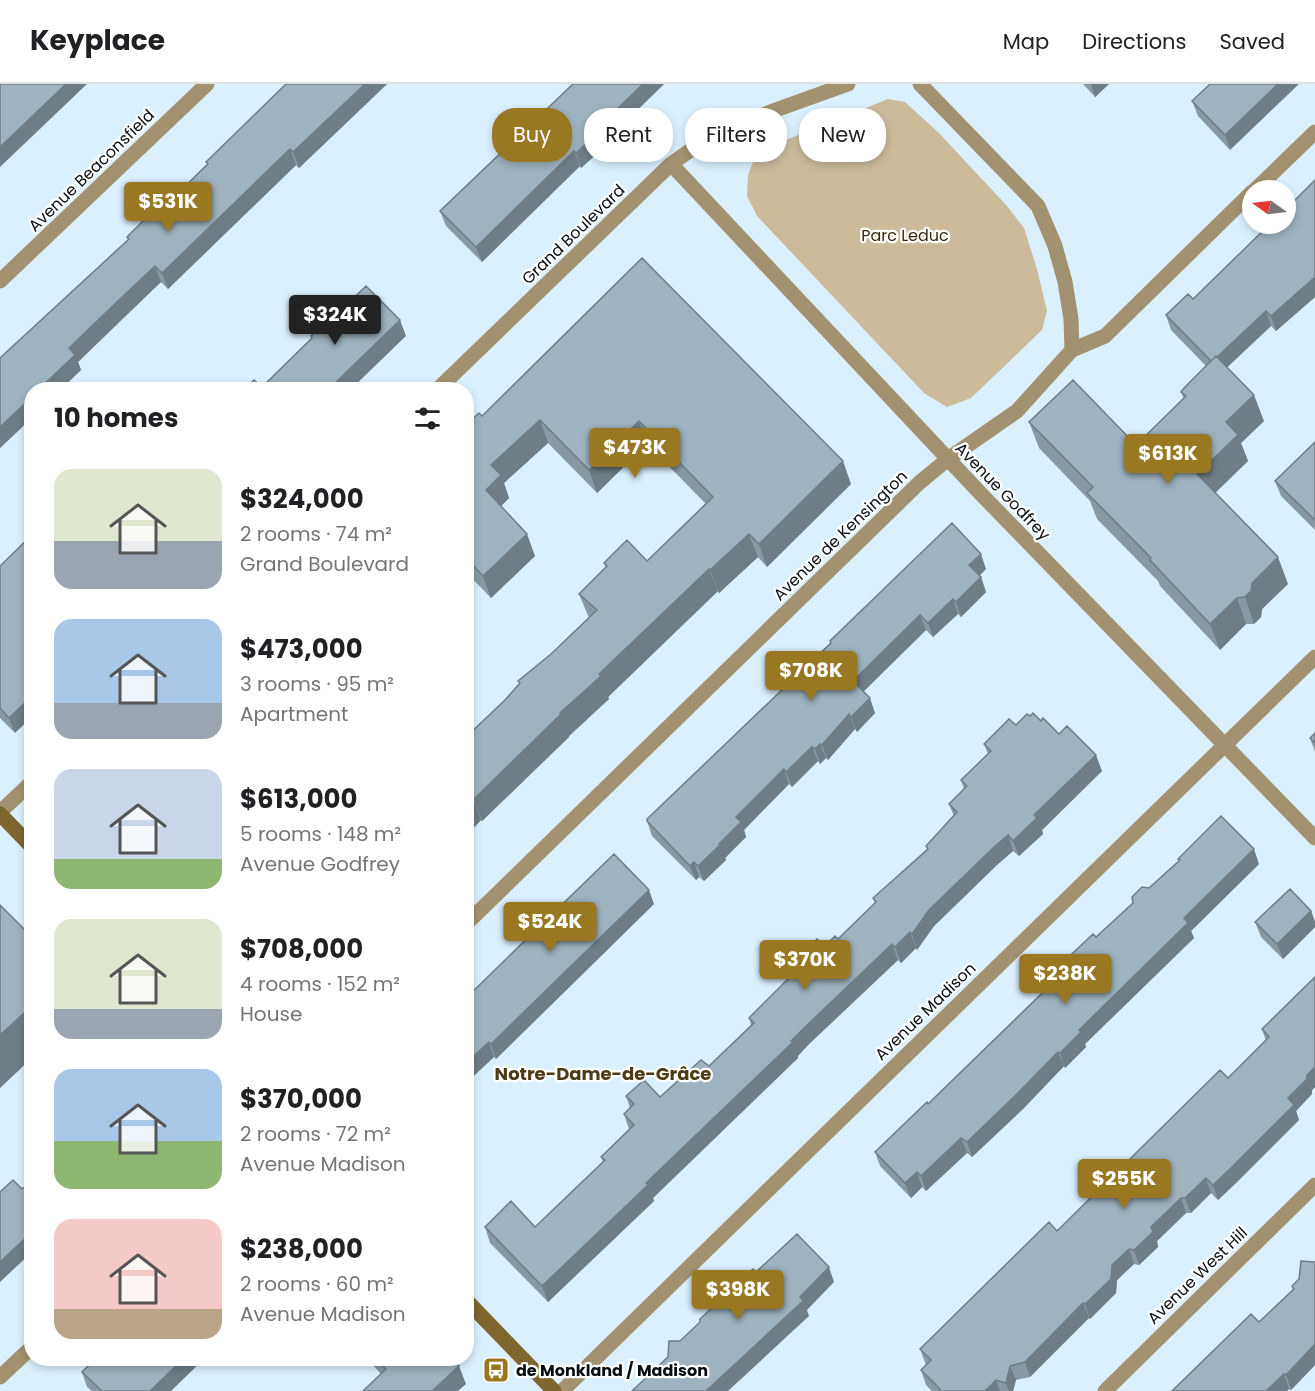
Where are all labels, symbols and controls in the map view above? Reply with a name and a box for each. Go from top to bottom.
text: Keyplace [30,21,165,60]
text: Map [1003,27,1049,56]
text: Directions [1082,27,1186,56]
text: Saved [1219,27,1285,56]
street label: Avenue Beaconsfield [23,104,160,237]
chip: Buy [492,108,572,162]
chip: Rent [584,108,673,162]
chip: Filters [685,108,787,162]
chip: New [799,108,886,162]
street label: Grand Boulevard [517,179,630,290]
north arrow [1242,180,1296,234]
map controls [1242,180,1296,234]
pin: $531K [126,182,210,233]
text: $531K [138,187,198,215]
park label: Parc Leduc [861,224,949,247]
pin: $324K [293,295,377,346]
text: $324K [303,300,367,328]
text: 10 homes [54,400,178,436]
icon: filters [411,402,444,435]
pin: $473K [593,428,677,479]
text: $473K [603,433,667,461]
pin: $613K [1126,434,1210,485]
street label: Avenue Godfrey [950,437,1055,545]
text: $613K [1138,439,1198,467]
street label: Avenue de Kensington [768,465,913,606]
text: $324,000 [240,481,364,517]
icon: home [102,493,174,565]
text: 2 rooms · 74 m² [240,520,392,548]
text: Grand Boulevard [240,550,409,578]
text: $473,000 [240,631,363,667]
icon: home [102,643,174,715]
pin: $708K [769,651,853,702]
text: $708K [779,656,843,684]
text: 3 rooms · 95 m² [240,670,394,698]
text: Apartment [240,700,348,728]
text: $613,000 [240,781,358,817]
icon: home [102,793,174,865]
text: 5 rooms · 148 m² [240,820,401,848]
text: Avenue Godfrey [240,850,400,878]
pin: $524K [508,902,592,953]
text: $524K [517,907,583,935]
text: $708,000 [240,931,363,967]
pin: $370K [763,940,847,991]
icon: home [102,943,174,1015]
text: $370K [774,945,836,973]
pin: $238K [1023,954,1107,1005]
street label: Avenue Madison [870,957,981,1066]
text: $238K [1033,959,1097,987]
text: 4 rooms · 152 m² [240,970,400,998]
text: House [240,1000,302,1028]
district label: Notre-Dame-de-Grâce [495,1061,711,1086]
text: $370,000 [240,1081,362,1117]
icon: home [102,1093,174,1165]
text: 2 rooms · 72 m² [240,1120,391,1148]
text: Avenue Madison [240,1150,406,1178]
pin: $255K [1082,1159,1166,1210]
text: $255K [1092,1164,1156,1192]
street label: Avenue West Hill [1142,1222,1253,1329]
text: $238,000 [240,1231,363,1267]
icon: home [102,1243,174,1315]
text: 2 rooms · 60 m² [240,1270,394,1298]
pin: $398K [696,1270,780,1321]
text: $398K [706,1275,770,1303]
text: Avenue Madison [240,1300,406,1328]
bus stop icon: de Monkland / Madison [481,1355,511,1385]
place label: de Monkland / Madison [516,1359,708,1382]

